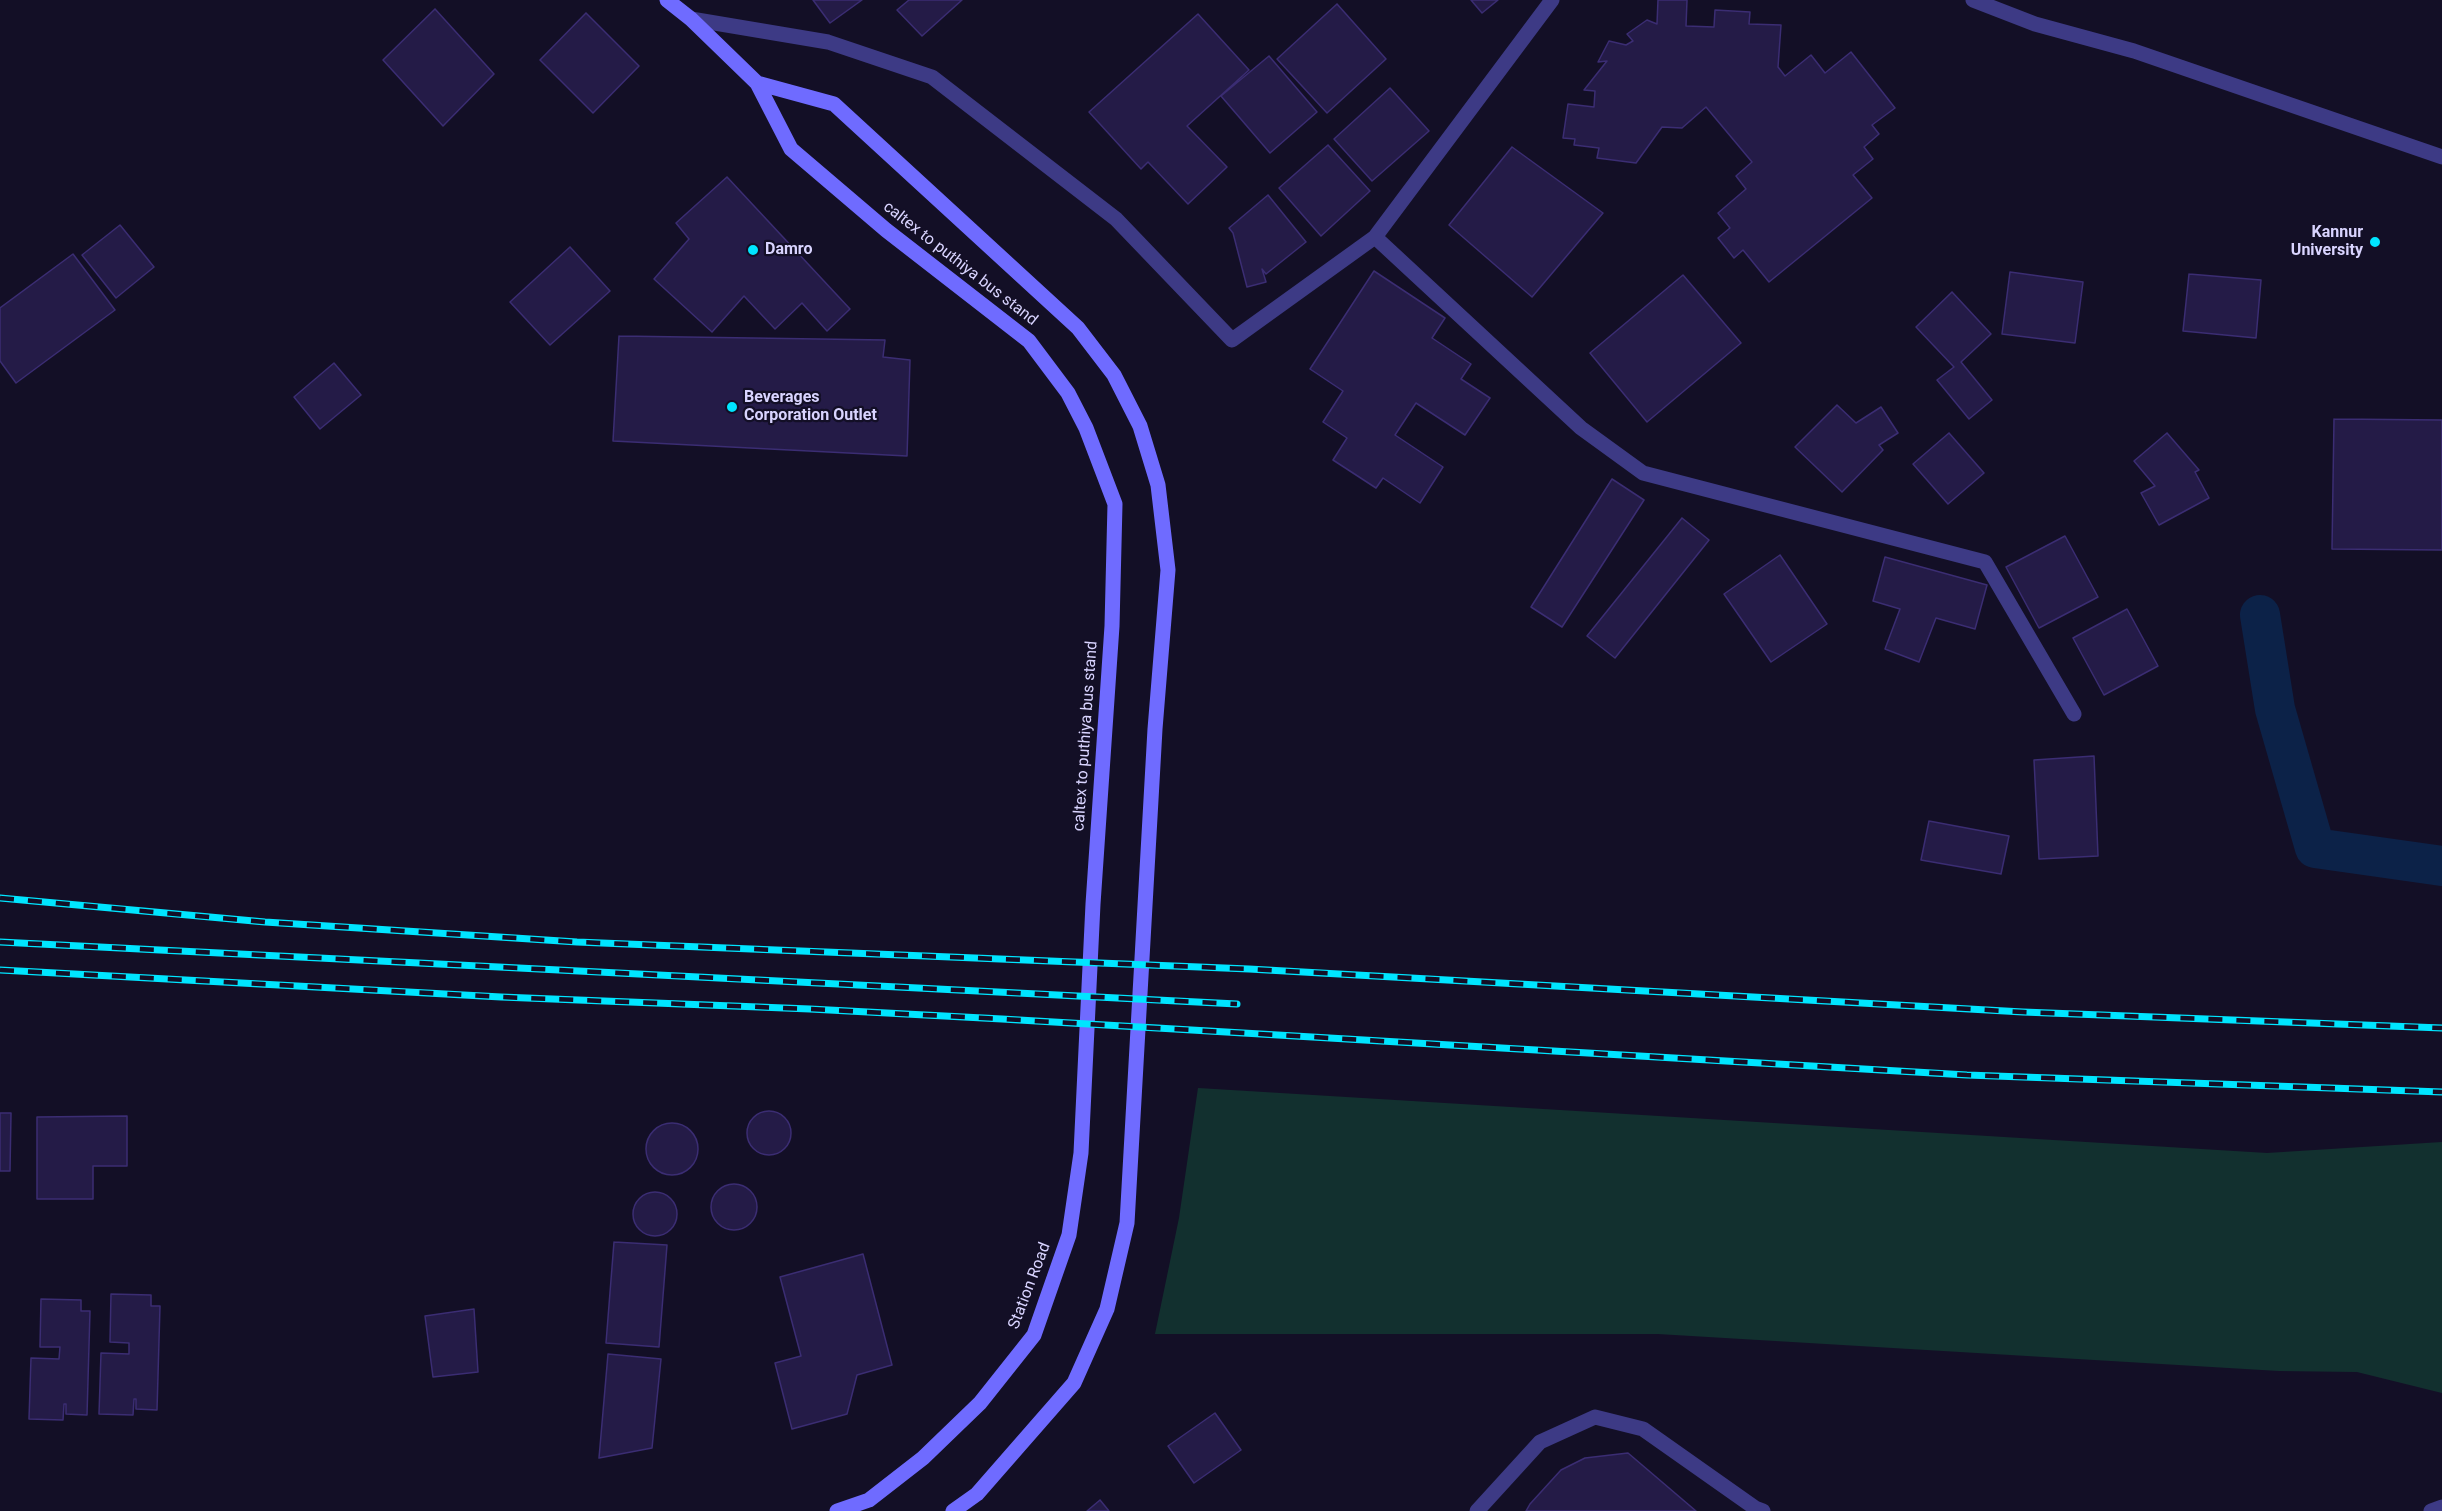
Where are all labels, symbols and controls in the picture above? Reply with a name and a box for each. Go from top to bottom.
street label: caltex to puthiya bus stand [879,198,1041,330]
place label: Kannur University [2291,223,2363,261]
marker: Kannur University [2368,235,2382,249]
place label: Damro [765,240,812,260]
marker: Damro [746,243,760,257]
place label: Beverages Corporation Outlet [744,388,877,426]
marker: Beverages Corporation Outlet [725,400,739,414]
street label: caltex to puthiya bus stand [1070,640,1102,832]
street label: Station Road [1005,1240,1055,1332]

